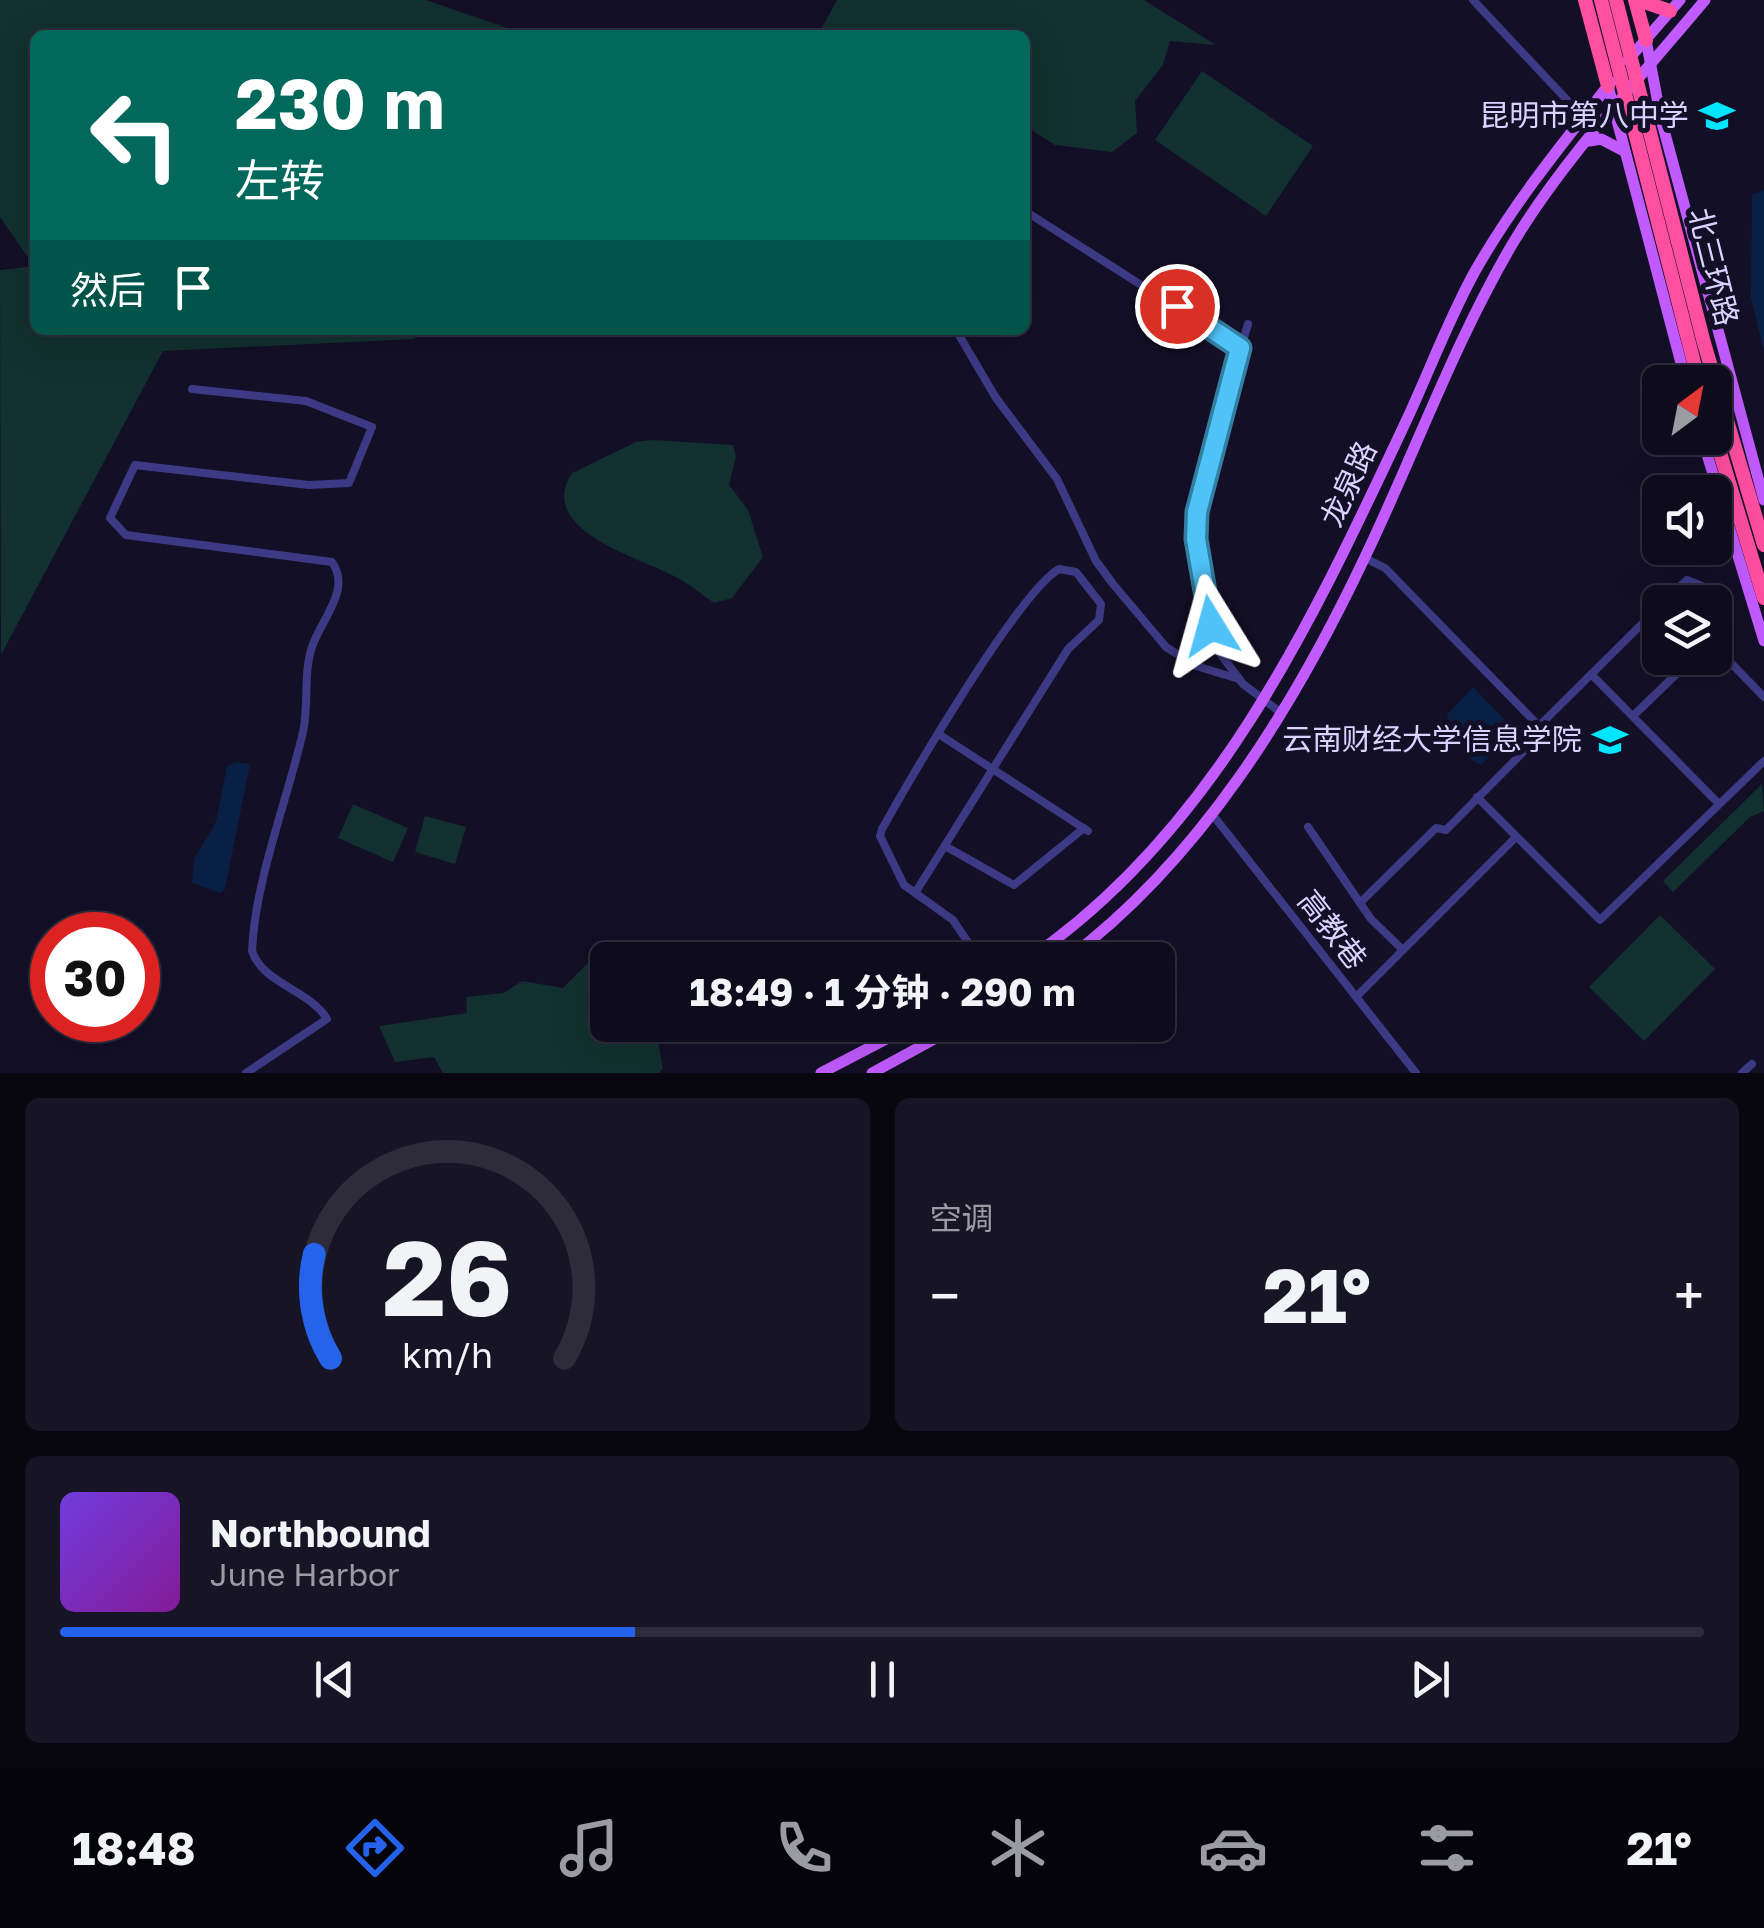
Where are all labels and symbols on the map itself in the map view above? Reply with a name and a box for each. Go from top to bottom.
place label: 昆明市第八中学 [1479,97,1689,133]
school or university icon: 昆明市第八中学 [1698,97,1736,135]
street label: 北三环路 [1682,204,1746,329]
pin [1135,264,1220,349]
north arrow [1642,365,1732,455]
street label: 龙泉路 [1313,435,1383,532]
position arrow [1159,574,1263,678]
place label: 云南财经大学信息学院 [1282,721,1582,757]
school or university icon: 云南财经大学信息学院 [1591,721,1629,759]
street label: 高教巷 [1291,883,1375,976]
speed limit sign: 30 [30,912,160,1042]

